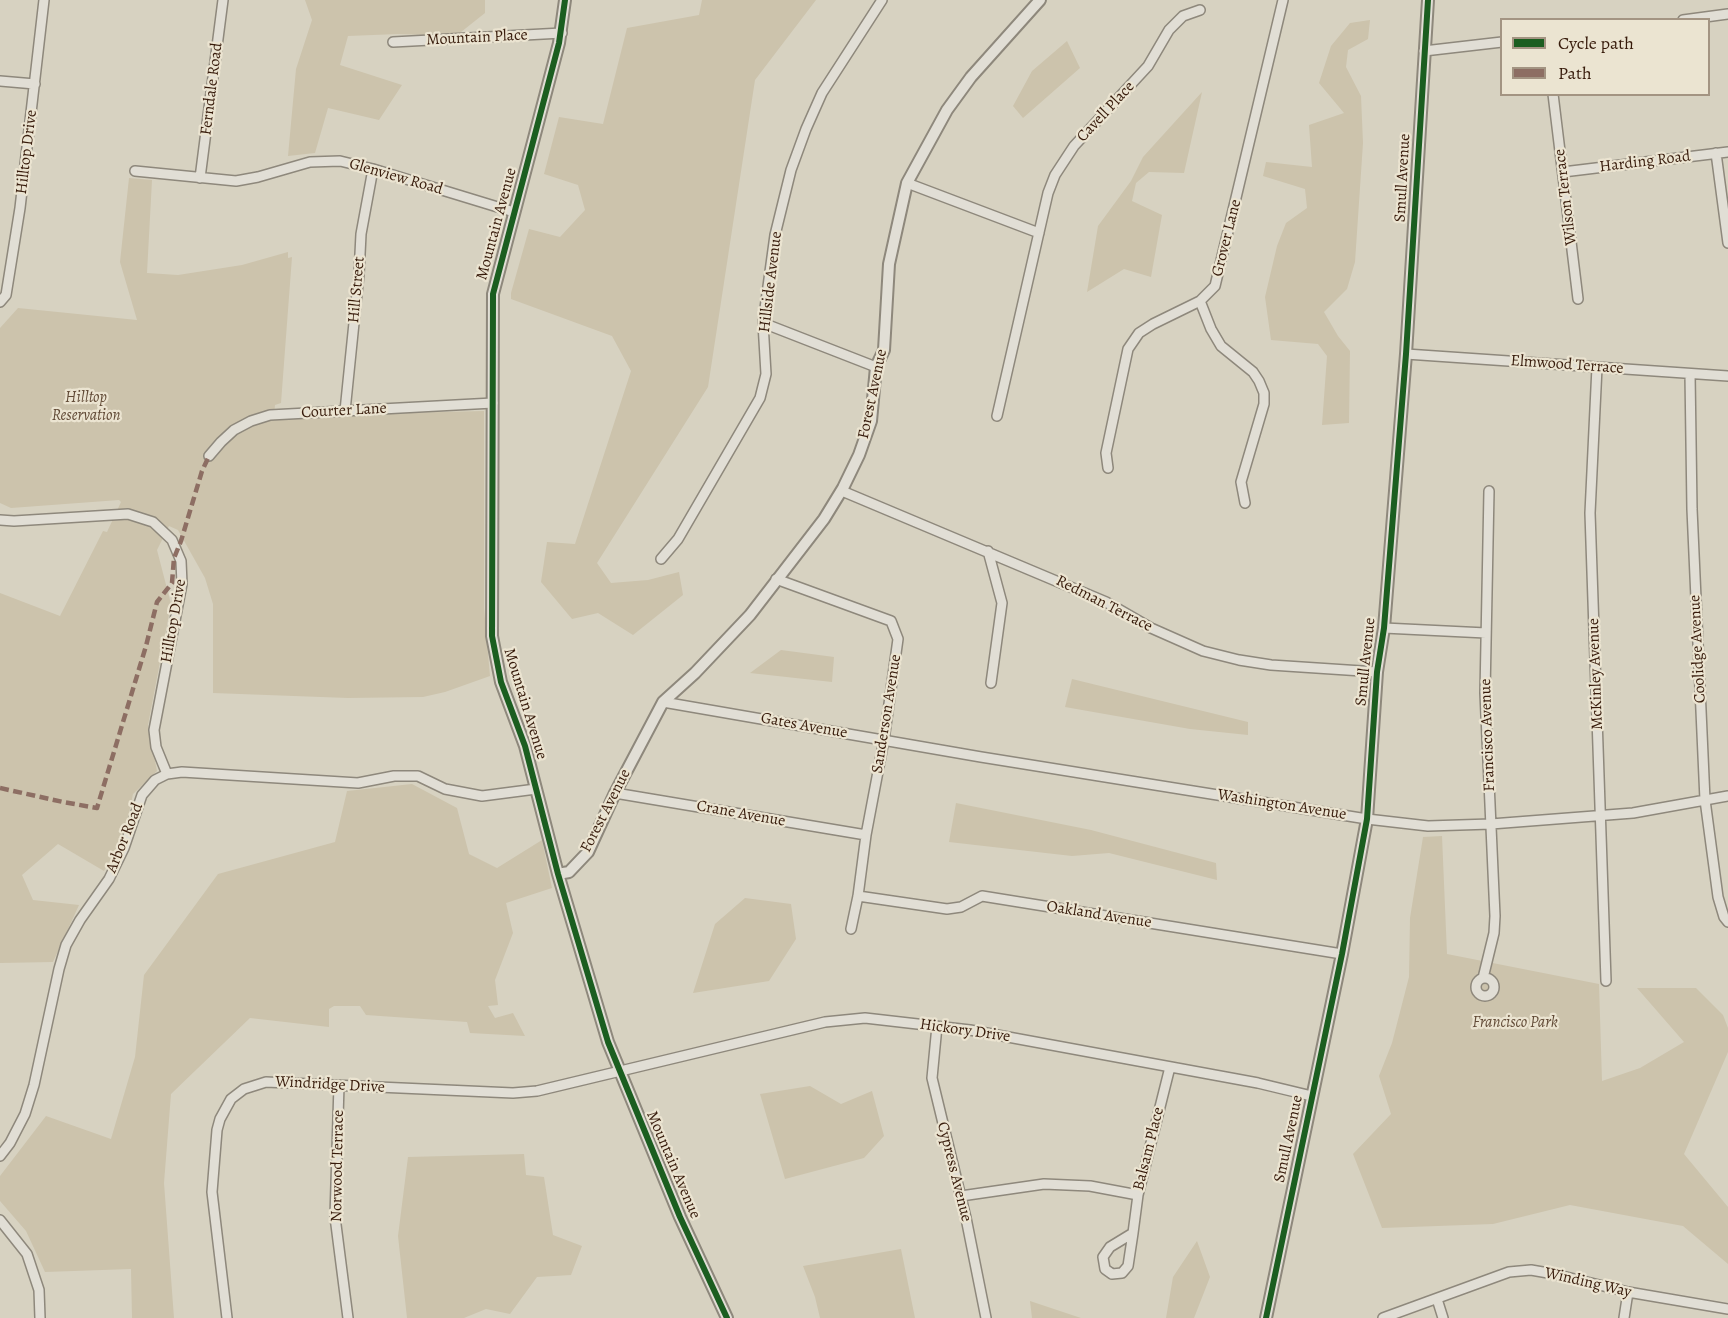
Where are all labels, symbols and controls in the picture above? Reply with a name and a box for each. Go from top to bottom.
legend [1500,18,1710,96]
street label: Mountain Place [426,26,528,50]
text: Cycle path [1558,31,1634,55]
street label: Ferndale Road [197,42,227,136]
text: Path [1558,61,1592,85]
street label: Cavell Place [1073,78,1139,146]
street label: Hilltop Drive [12,109,42,195]
street label: Smull Avenue [1391,133,1415,223]
street label: Harding Road [1598,147,1692,177]
street label: Wilson Terrace [1551,148,1581,246]
street label: Glenview Road [347,154,445,200]
street label: Mountain Avenue [473,166,521,282]
street label: Grover Lane [1208,197,1246,279]
street label: Hillside Avenue [755,230,787,334]
street label: Hill Street [345,256,369,324]
street label: Forest Avenue [854,347,892,441]
street label: Elmwood Terrace [1510,351,1624,379]
park label: Hilltop Reservation [52,388,120,426]
street label: Courter Lane [301,399,387,423]
street label: Redman Terrace [1052,571,1156,637]
street label: Hilltop Drive [157,577,191,665]
street label: Coolidge Avenue [1686,594,1710,704]
street label: Smull Avenue [1352,617,1380,707]
street label: McKinley Avenue [1584,618,1608,730]
street label: Mountain Avenue [499,646,551,762]
street label: Sanderson Avenue [868,653,906,775]
street label: Francisco Avenue [1476,678,1500,792]
street label: Gates Avenue [759,709,849,743]
street label: Forest Avenue [577,766,635,856]
street label: Washington Avenue [1216,785,1348,825]
street label: Crane Avenue [695,797,787,831]
street label: Arbor Road [102,800,148,876]
street label: Oakland Avenue [1045,897,1153,933]
park label: Francisco Park [1472,1013,1558,1033]
street label: Hickory Drive [918,1015,1012,1047]
street label: Windridge Drive [275,1073,385,1097]
street label: Smull Avenue [1270,1094,1308,1184]
street label: Balsam Place [1129,1105,1169,1193]
street label: Mountain Avenue [642,1108,704,1222]
street label: Norwood Terrace [327,1110,349,1222]
street label: Cypress Avenue [932,1120,976,1224]
street label: Winding Way [1543,1264,1633,1302]

